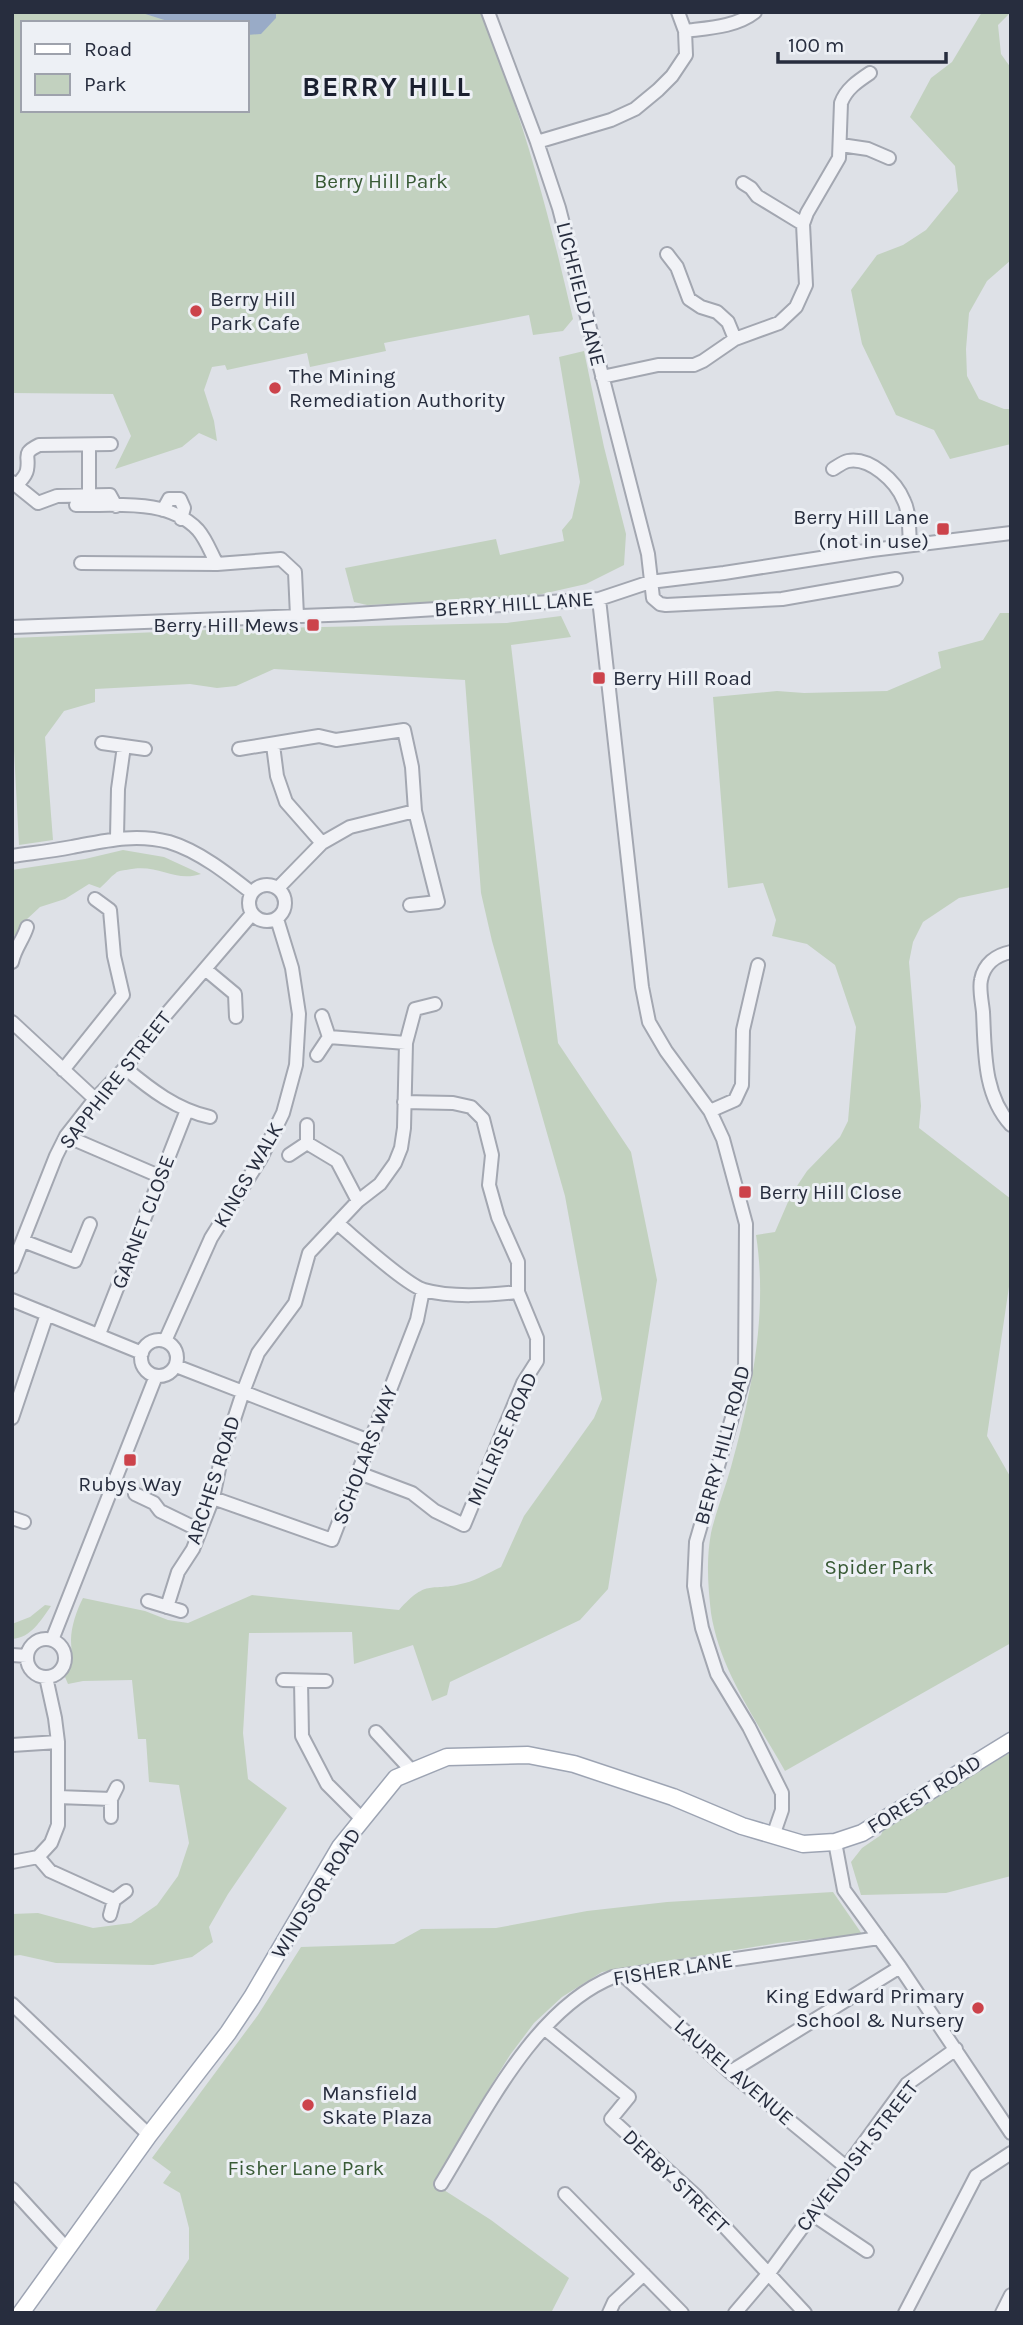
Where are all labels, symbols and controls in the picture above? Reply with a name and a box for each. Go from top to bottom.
legend [21,21,248,112]
scale bar [778,21,946,65]
text: 100 m [788,33,845,57]
text: Road [84,37,132,61]
district label: BERRY HILL [302,70,472,103]
text: Park [84,72,127,96]
park label: Berry Hill Park [314,169,448,193]
street label: LICHFIELD LANE [551,219,611,369]
place label: Berry Hill Park Cafe [210,287,300,335]
marker: Berry Hill Park Cafe [188,303,204,319]
place label: The Mining Remediation Authority [289,364,505,412]
marker: The Mining Remediation Authority [267,380,283,396]
place label: Berry Hill Lane (not in use) [793,505,929,553]
marker: Berry Hill Lane (not in use) [935,521,951,537]
street label: BERRY HILL LANE [434,586,594,622]
place label: Berry Hill Mews [153,613,299,637]
marker: Berry Hill Mews [305,617,321,633]
place label: Berry Hill Road [613,666,752,690]
marker: Berry Hill Road [591,670,607,686]
street label: SAPPHIRE STREET [54,1006,176,1153]
street label: KINGS WALK [208,1118,288,1232]
street label: GARNET CLOSE [107,1152,179,1292]
place label: Berry Hill Close [759,1180,902,1204]
marker: Berry Hill Close [737,1184,753,1200]
street label: BERRY HILL ROAD [689,1363,755,1527]
street label: MILLRISE ROAD [462,1368,542,1510]
street label: SCHOLARS WAY [328,1382,403,1528]
street label: ARCHES ROAD [181,1413,245,1547]
marker: Rubys Way [122,1452,138,1468]
place label: Rubys Way [78,1472,182,1496]
park label: Spider Park [824,1555,934,1579]
street label: FOREST ROAD [863,1749,985,1839]
street label: WINDSOR ROAD [266,1823,366,1963]
street label: FISHER LANE [611,1948,735,1990]
place label: King Edward Primary School & Nursery [765,1984,964,2032]
marker: King Edward Primary School & Nursery [970,2000,986,2016]
street label: LAUREL AVENUE [670,2014,798,2130]
street label: CAVENDISH STREET [791,2076,923,2236]
place label: Mansfield Skate Plaza [322,2081,432,2129]
marker: Mansfield Skate Plaza [300,2097,316,2113]
street label: DERBY STREET [618,2124,734,2238]
park label: Fisher Lane Park [228,2156,385,2180]

